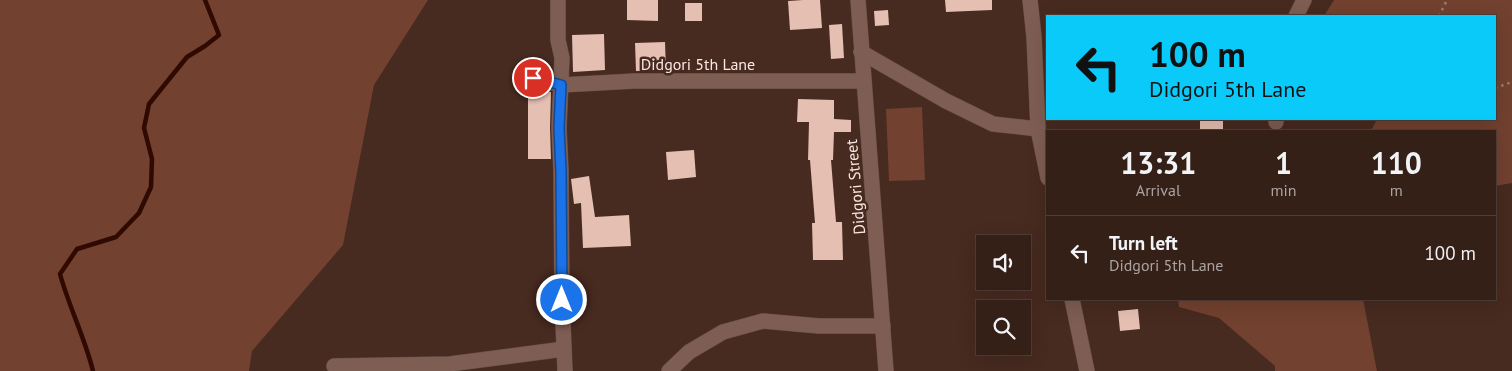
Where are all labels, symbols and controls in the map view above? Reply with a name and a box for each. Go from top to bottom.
text: 100 m [1149,31,1246,77]
icon: left [1066,35,1131,100]
street label: Didgori 5th Lane [641,54,755,74]
pin [512,57,554,99]
icon: arrive [519,64,547,92]
text: Didgori 5th Lane [1149,75,1306,103]
street label: Didgori Street [841,138,869,235]
text: 13:31 [1120,143,1196,182]
text: 1 [1275,143,1292,182]
text: 110 [1371,143,1422,182]
text: Arrival [1136,180,1181,200]
text: min [1271,180,1297,200]
text: m [1390,180,1403,200]
text: Turn left [1109,231,1178,255]
map controls [976,235,1031,355]
button: sound [976,235,1031,290]
icon: left [1066,239,1094,267]
text: 100 m [1424,241,1476,265]
text: Didgori 5th Lane [1109,255,1223,275]
position arrow [535,273,587,325]
button: search [976,300,1031,355]

